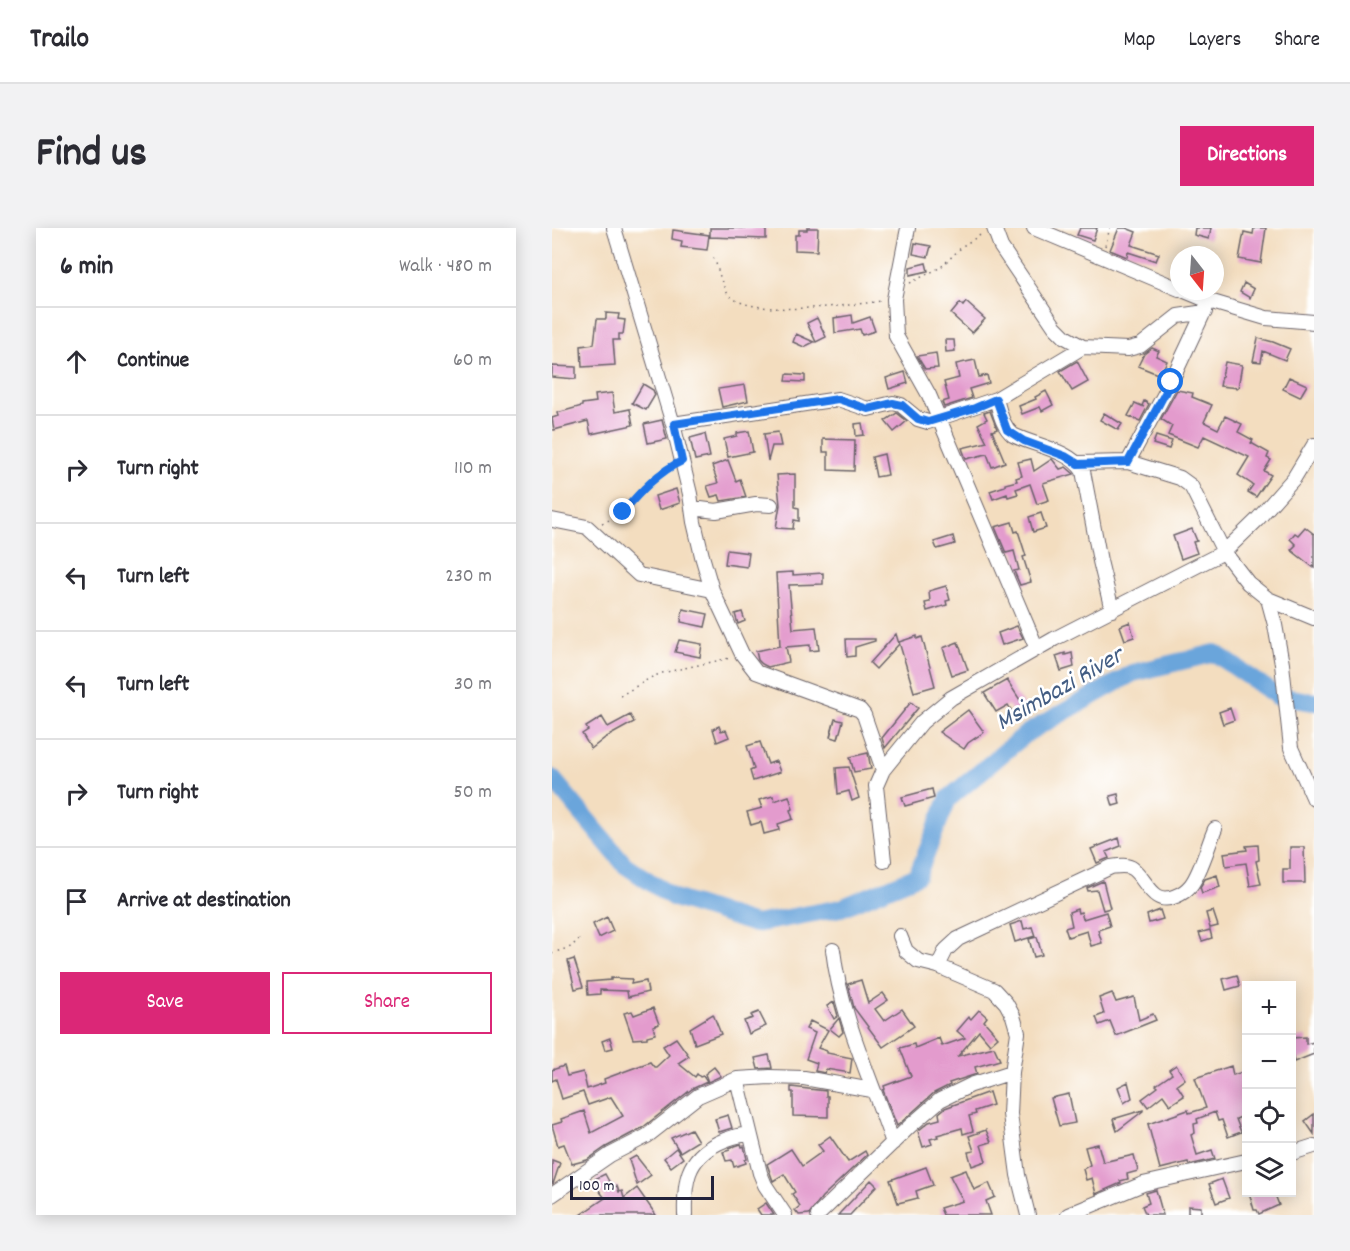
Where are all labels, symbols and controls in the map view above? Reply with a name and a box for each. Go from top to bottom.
text: Trailo [30,21,89,61]
text: Map [1124,26,1155,56]
text: Layers [1188,26,1241,56]
text: Share [1274,26,1320,56]
text: Find us [36,126,147,186]
button: Directions [1180,126,1314,186]
north arrow [1170,246,1224,300]
text: 6 min [60,249,113,286]
text: Walk · 480 m [399,253,492,281]
icon: ahead [60,345,93,378]
text: Continue [117,346,189,377]
text: 60 m [453,347,492,375]
route start [1157,368,1183,394]
icon: right [60,453,93,486]
text: Turn right [117,454,199,485]
text: 110 m [454,455,492,483]
route end [609,498,635,524]
icon: left [60,561,93,594]
text: Turn left [117,562,189,593]
text: 230 m [445,563,492,591]
water label: Msimbazi River [989,637,1134,742]
icon: left [60,669,93,702]
text: Turn left [117,670,189,701]
text: 30 m [454,671,492,699]
icon: right [60,777,93,810]
text: Turn right [117,778,199,809]
text: 50 m [454,779,492,807]
icon: arrive [60,885,93,918]
text: Arrive at destination [117,886,291,917]
button: Save [60,972,270,1034]
button: Share [282,972,492,1034]
map controls [1242,981,1296,1197]
button: + [1242,981,1296,1035]
button: − [1242,1035,1296,1089]
button: locate [1242,1089,1296,1143]
button: layers [1242,1143,1296,1197]
scale bar [570,1173,714,1200]
text: 100 m [579,1175,615,1198]

